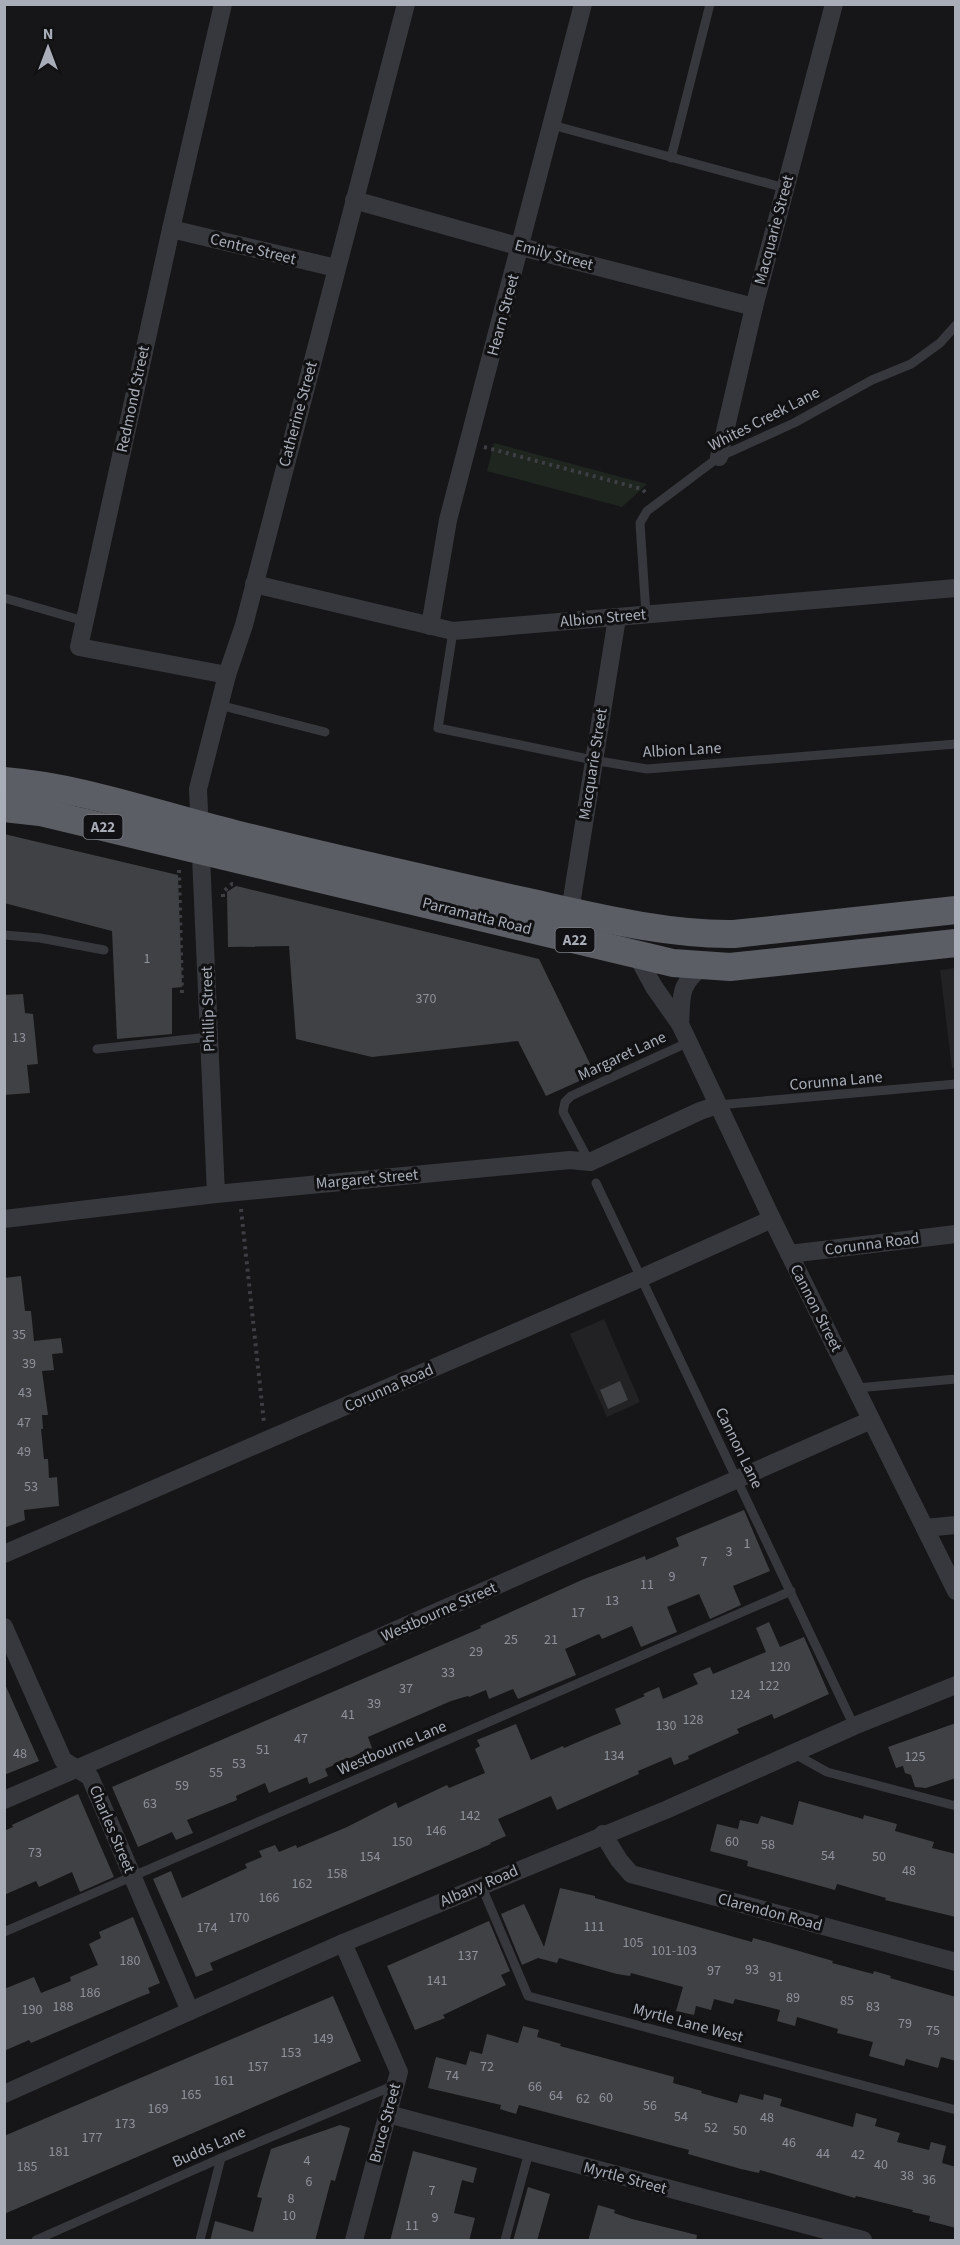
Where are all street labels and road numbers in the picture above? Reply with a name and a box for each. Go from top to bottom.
street label: Macquarie Street [749,172,799,287]
street label: Centre Street [208,228,299,270]
street label: Emily Street [512,234,596,276]
street label: Hearn Street [482,271,525,358]
street label: Redmond Street [111,343,155,454]
street label: Catherine Street [273,358,323,469]
street label: Whites Creek Lane [705,381,824,457]
street label: Albion Street [559,603,648,633]
street label: Macquarie Street [573,706,613,822]
street label: Albion Lane [642,737,722,763]
road number: A22 [84,815,122,839]
street label: Parramatta Road [420,892,534,940]
road number: A22 [556,928,594,952]
street label: Phillip Street [195,965,220,1052]
street label: Margaret Lane [574,1026,670,1086]
street label: Corunna Lane [789,1066,884,1096]
street label: Margaret Street [315,1164,420,1194]
street label: Corunna Road [823,1227,921,1261]
street label: Cannon Street [785,1260,848,1356]
street label: Corunna Road [341,1359,437,1417]
street label: Cannon Lane [710,1404,768,1492]
street label: Westbourne Street [378,1576,501,1647]
street label: Westbourne Lane [334,1715,450,1781]
street label: Charles Street [84,1782,141,1877]
street label: Albany Road [436,1860,522,1912]
street label: Clarendon Road [715,1887,825,1937]
street label: Myrtle Lane West [630,1998,746,2048]
street label: Bruce Street [364,2080,406,2165]
street label: Budds Lane [169,2121,249,2173]
street label: Myrtle Street [581,2156,670,2200]

